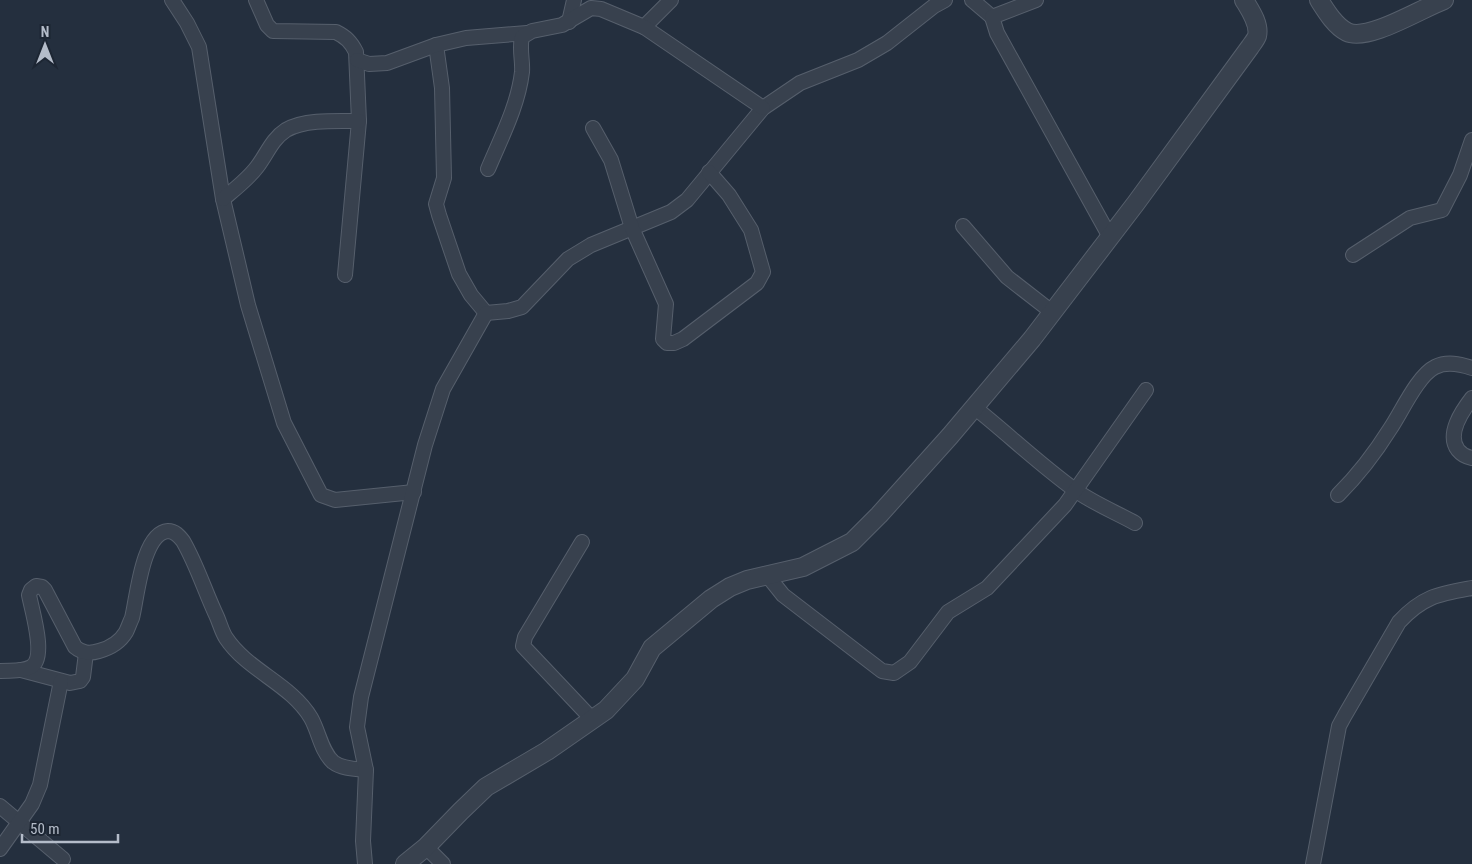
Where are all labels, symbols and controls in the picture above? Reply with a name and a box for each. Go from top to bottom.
north arrow [20,20,70,70]
text: N [41,24,49,40]
scale bar [22,812,119,844]
text: 50 m [30,820,60,838]

